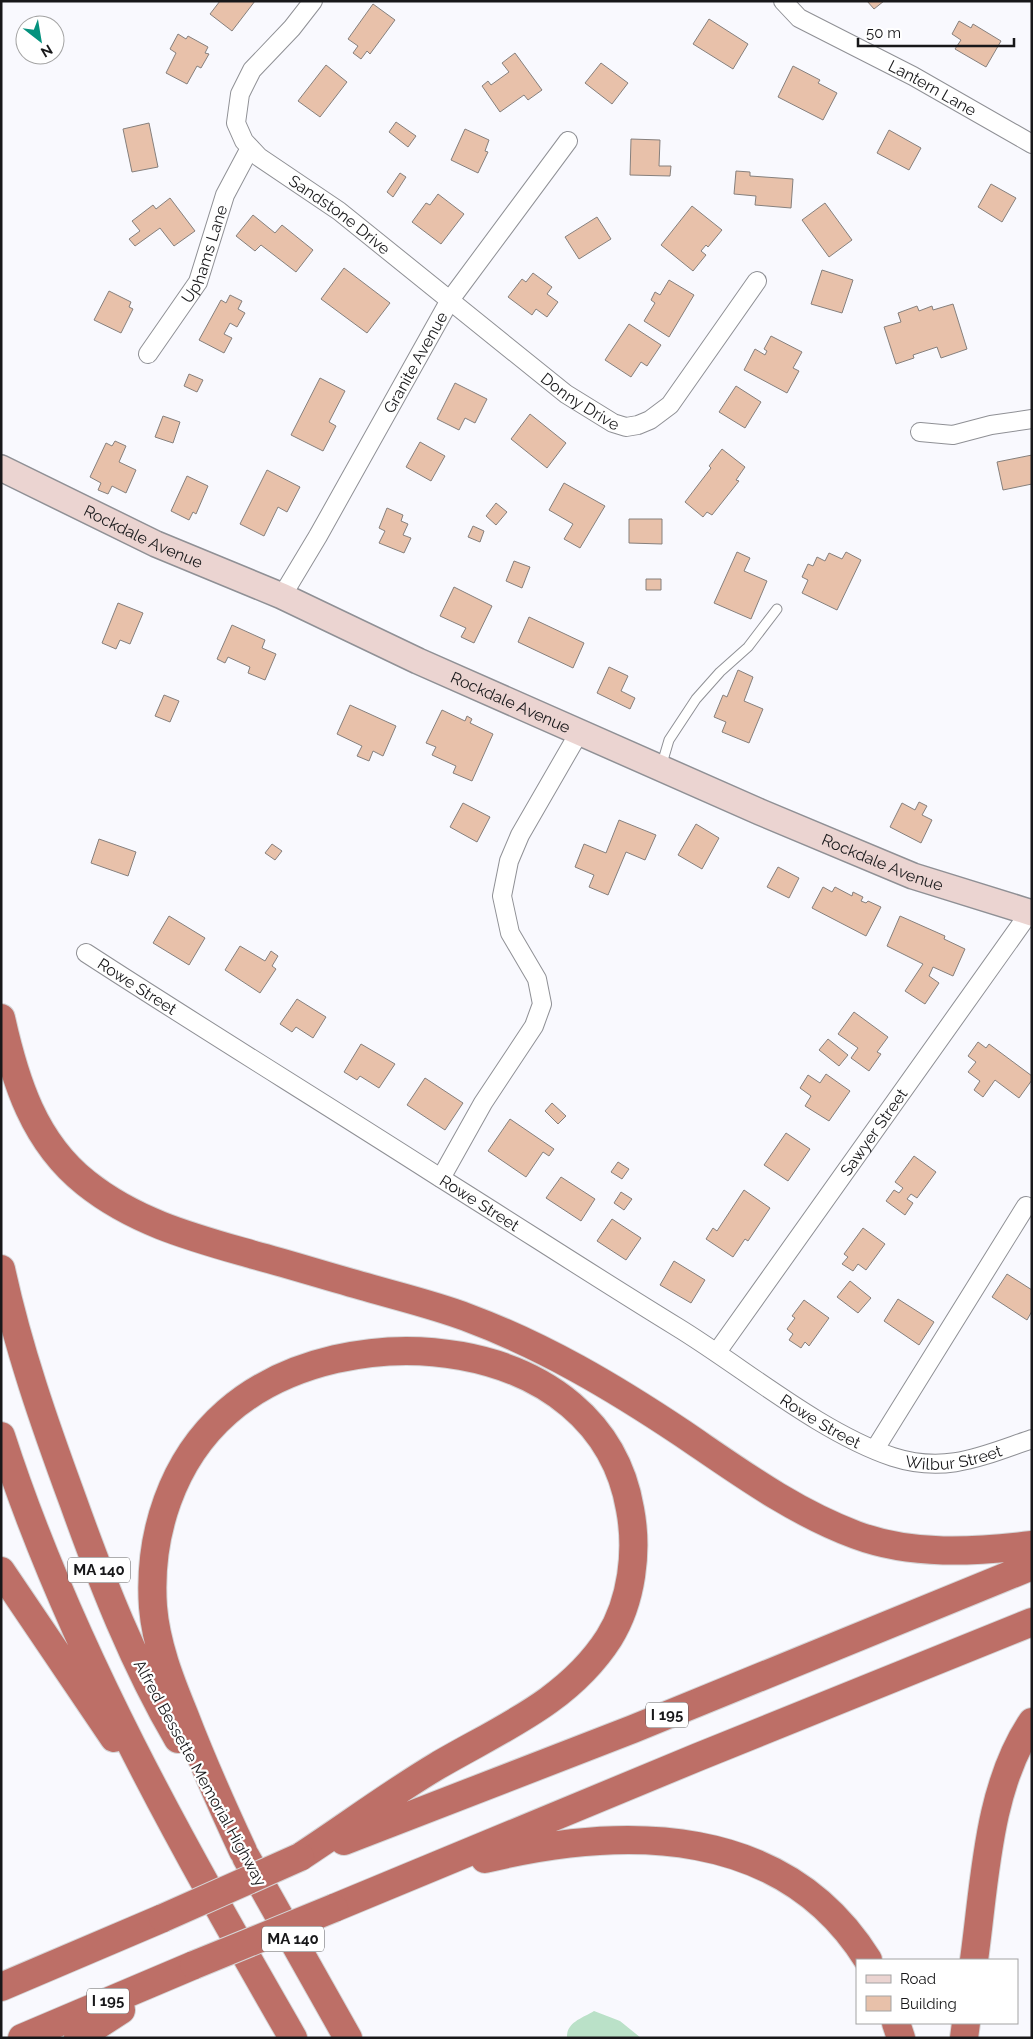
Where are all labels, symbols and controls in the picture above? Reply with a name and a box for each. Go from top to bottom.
north arrow [15,15,65,65]
scale bar [858,15,1014,47]
text: 50 m [866,24,901,42]
text: N [38,42,55,61]
street label: Lantern Lane [885,56,980,120]
street label: Sandstone Drive [286,171,394,258]
street label: Uphams Lane [177,203,231,307]
street label: Granite Avenue [379,308,451,416]
street label: Donny Drive [537,368,621,434]
street label: Rockdale Avenue [81,501,206,572]
street label: Rockdale Avenue [448,667,573,737]
street label: Rockdale Avenue [819,829,945,894]
street label: Rowe Street [94,954,181,1019]
street label: Sawyer Street [836,1084,911,1179]
street label: Rowe Street [436,1171,523,1235]
street label: Rowe Street [777,1390,864,1452]
street label: Wilbur Street [904,1441,1005,1473]
road number: MA 140 [68,1558,130,1582]
street label: Alfred Bessette Memorial Highway [130,1657,270,1890]
road number: I 195 [646,1702,688,1728]
road number: MA 140 [262,1926,324,1952]
legend [856,1959,1018,2024]
text: Road [900,1970,936,1988]
road number: I 195 [87,1988,129,2014]
text: Building [900,1995,957,2013]

